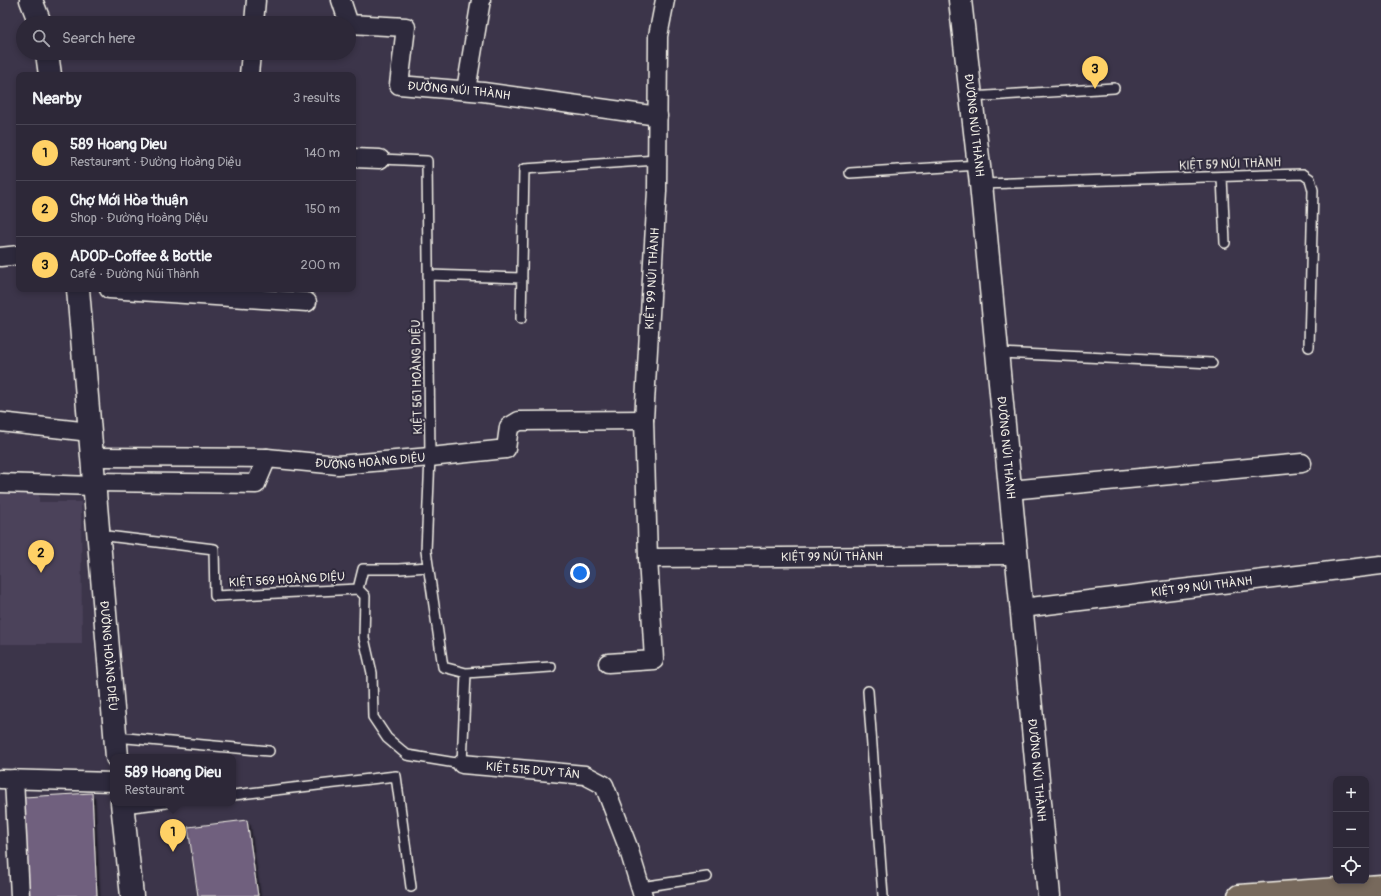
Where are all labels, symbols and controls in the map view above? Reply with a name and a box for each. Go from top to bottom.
search box [16,16,356,60]
icon: search [30,27,52,49]
text: Search here [62,29,135,48]
pin: 3 [1082,56,1108,89]
street label: ĐƯỜNG NÚI THÀNH [961,73,988,178]
street label: ĐƯỜNG NÚI THÀNH [407,78,512,103]
text: Nearby [32,88,81,109]
text: 3 results [293,90,340,106]
text: 589 Hoang Dieu [70,135,167,154]
text: 1 [42,145,48,161]
text: 140 m [304,145,340,161]
text: Restaurant · Đường Hoàng Diệu [70,154,241,170]
street label: KIỆT 59 NÚI THÀNH [1179,154,1282,173]
text: Chợ Mới Hòa thuận [70,191,188,210]
text: 2 [41,201,49,217]
text: 150 m [305,201,340,217]
text: Shop · Đường Hoàng Diệu [70,210,208,226]
street label: KIỆT 99 NÚI THÀNH [641,227,662,330]
text: ADOD-Coffee & Bottle [70,247,212,266]
text: 3 [41,257,49,273]
text: 200 m [301,257,340,273]
text: Café · Đường Núi Thành [70,266,199,282]
street label: KIỆT 561 HOÀNG DIỆU [407,319,426,435]
street label: ĐƯỜNG NÚI THÀNH [994,395,1019,500]
street label: ĐƯỜNG HOÀNG DIỆU [314,450,426,473]
pin: 2 [28,540,54,573]
street label: KIỆT 99 NÚI THÀNH [781,548,883,564]
your location [570,563,590,583]
street label: KIỆT 569 HOÀNG DIỆU [228,568,346,591]
street label: KIỆT 99 NÚI THÀNH [1150,573,1254,600]
street label: ĐƯỜNG HOÀNG DIỆU [96,600,121,712]
street label: ĐƯỜNG NÚI THÀNH [1025,718,1049,823]
popup [110,754,236,806]
street label: KIỆT 515 DUY TÂN [485,759,580,782]
text: 589 Hoang Dieu [124,763,222,782]
map controls [1333,776,1369,884]
button: + [1333,776,1369,812]
text: Restaurant [124,782,185,798]
button: − [1333,812,1369,848]
pin: 1 [160,819,186,852]
button: locate [1333,848,1369,884]

